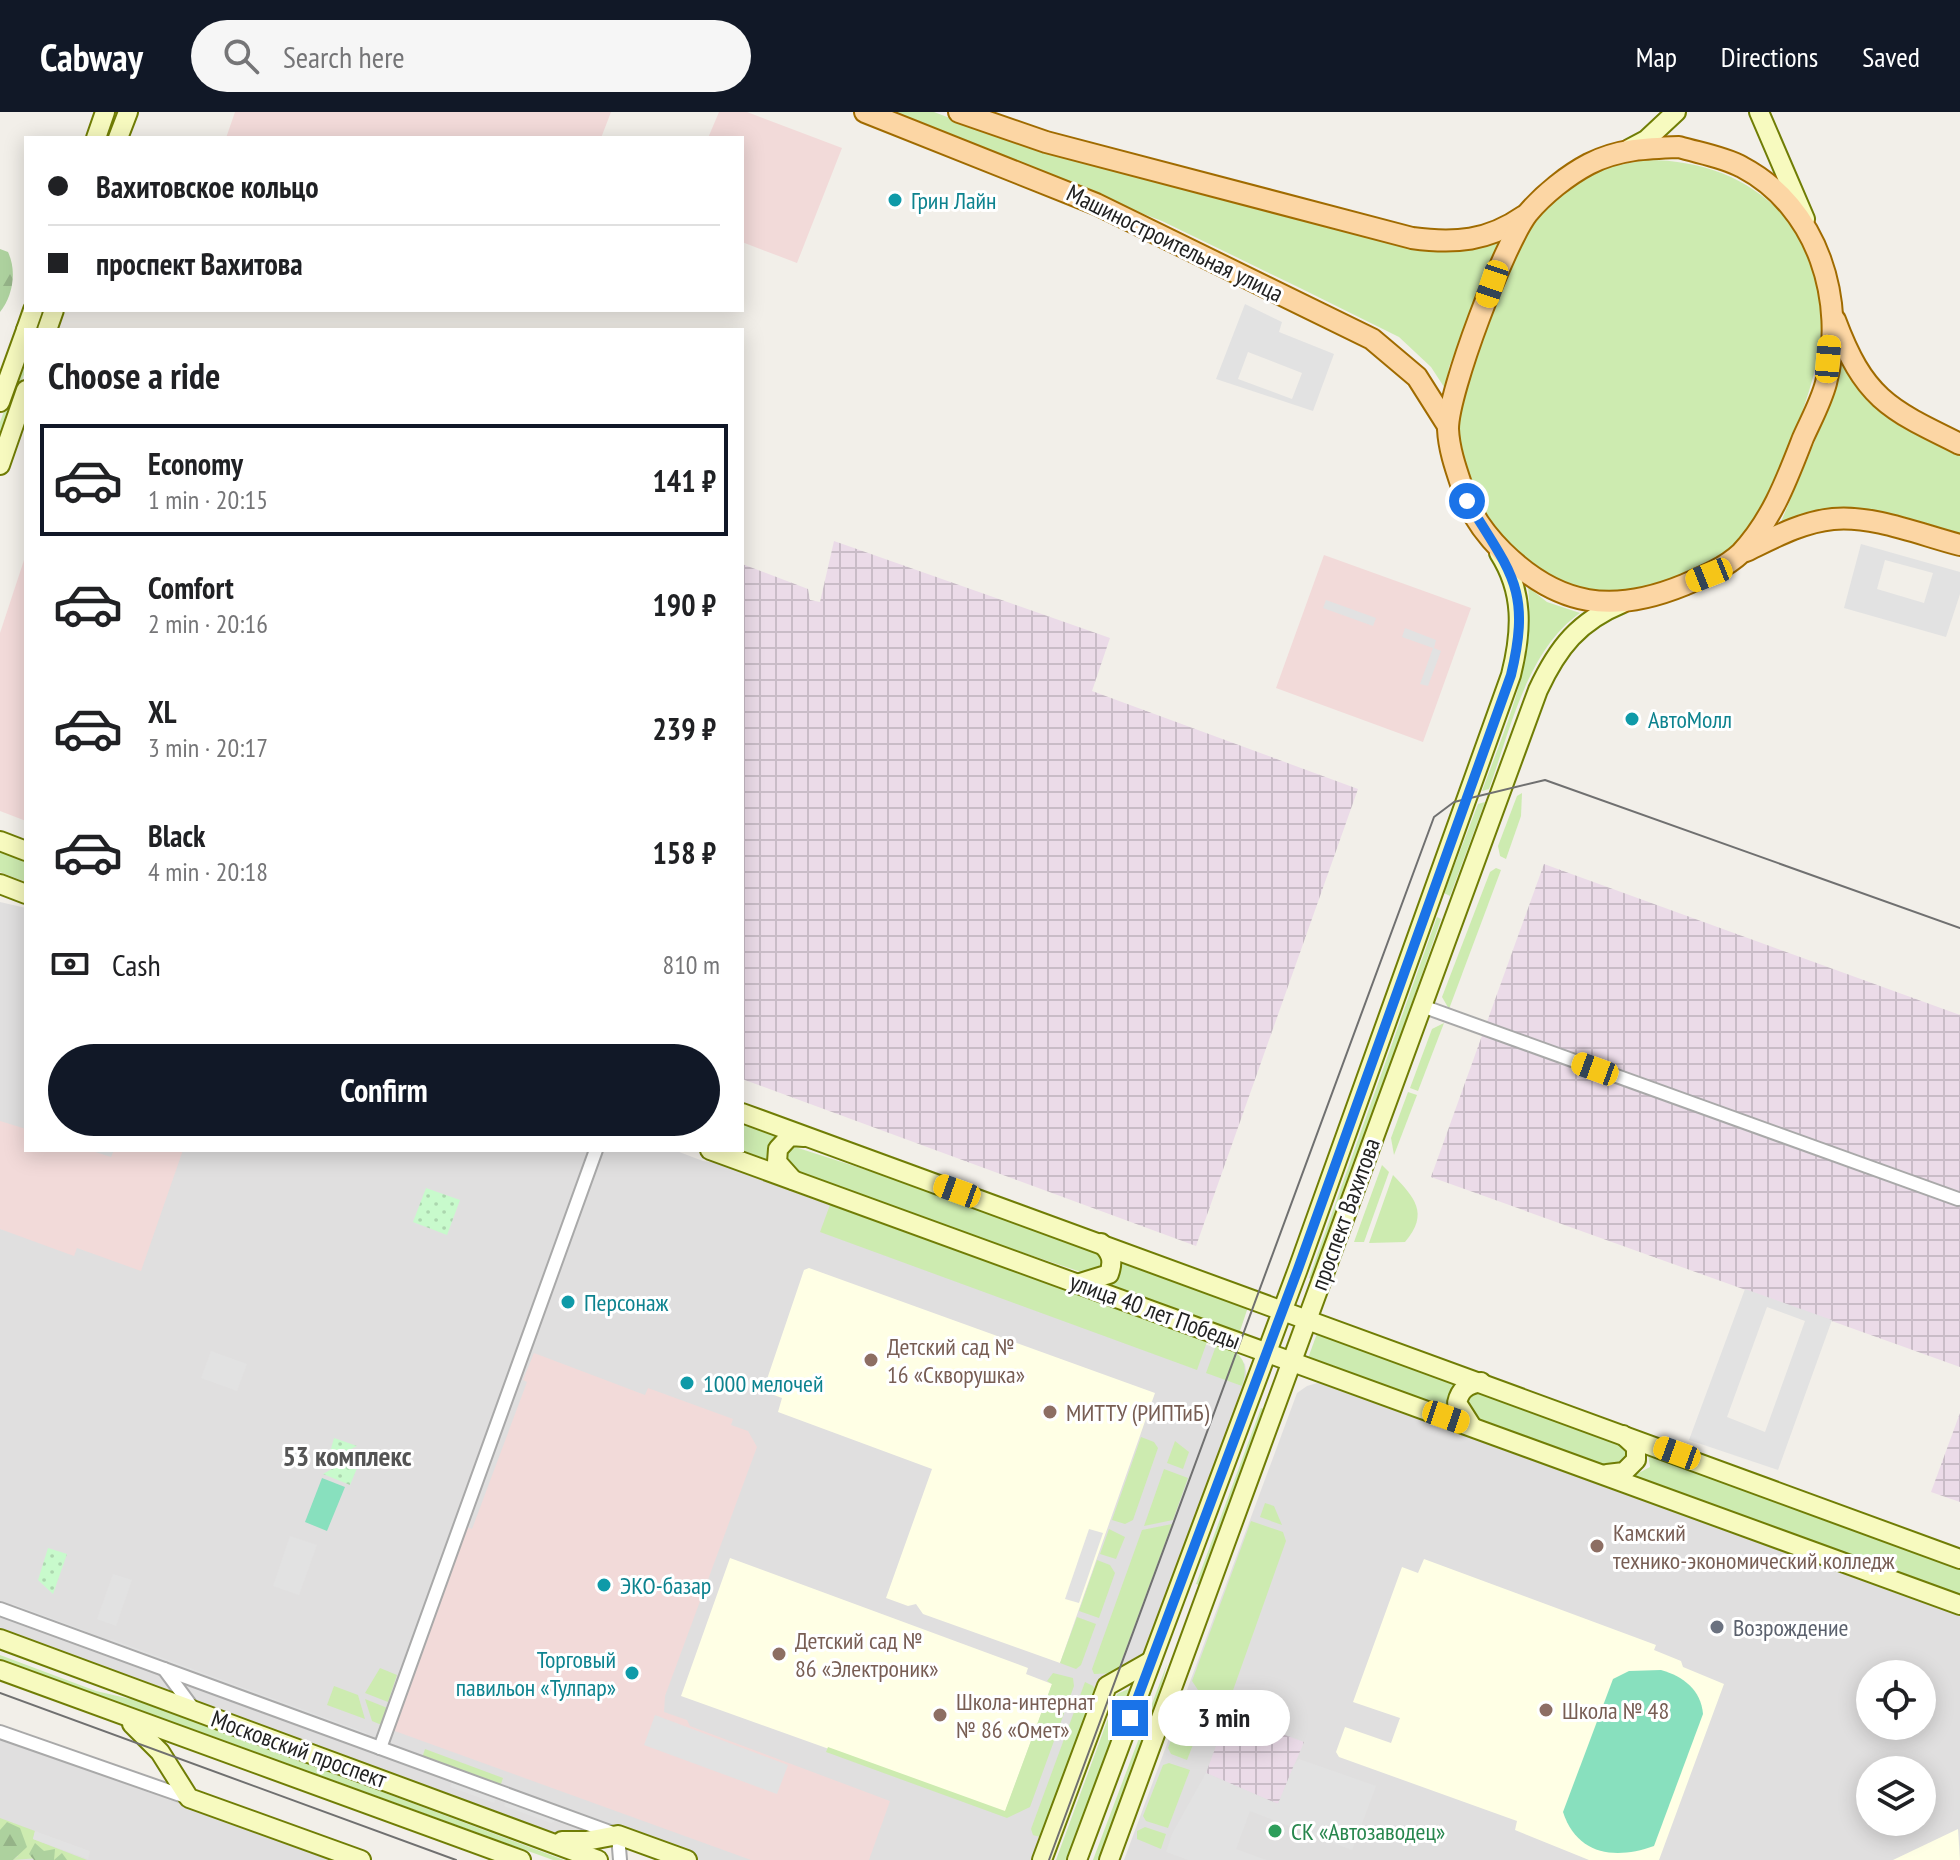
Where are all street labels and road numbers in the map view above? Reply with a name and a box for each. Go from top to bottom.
street label: Машиностроительная улица [1062,177,1288,309]
street label: проспект Вахитова [1303,1134,1387,1294]
street label: улица 40 лет Победы [1066,1266,1244,1356]
street label: Московский проспект [207,1703,391,1795]

